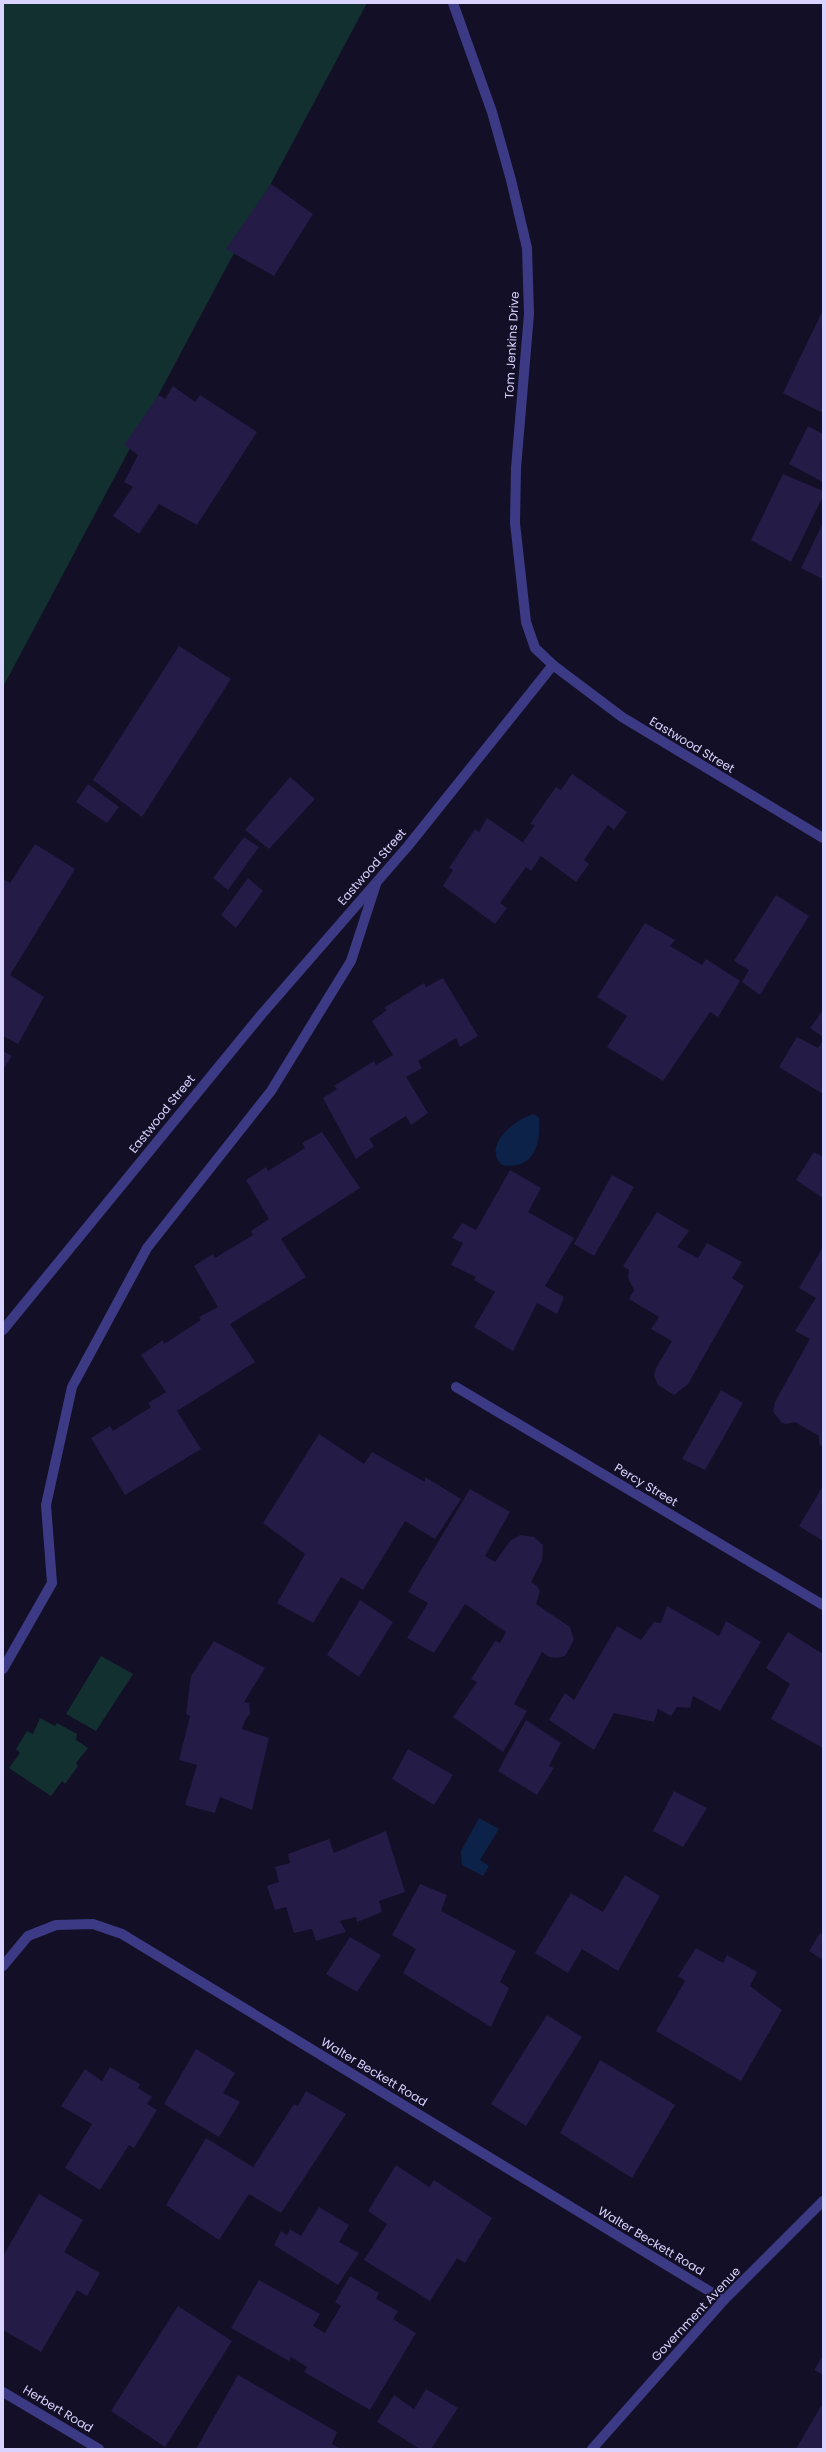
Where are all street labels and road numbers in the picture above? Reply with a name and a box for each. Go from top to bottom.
street label: Tom Jenkins Drive [500,291,523,399]
street label: Eastwood Street [646,712,738,777]
street label: Eastwood Street [334,825,410,909]
street label: Eastwood Street [125,1071,199,1157]
street label: Percy Street [611,1459,681,1510]
street label: Walter Beckett Road [318,2033,431,2110]
street label: Walter Beckett Road [595,2202,708,2279]
street label: Government Avenue [647,2263,744,2365]
street label: Herbert Road [20,2381,97,2436]

